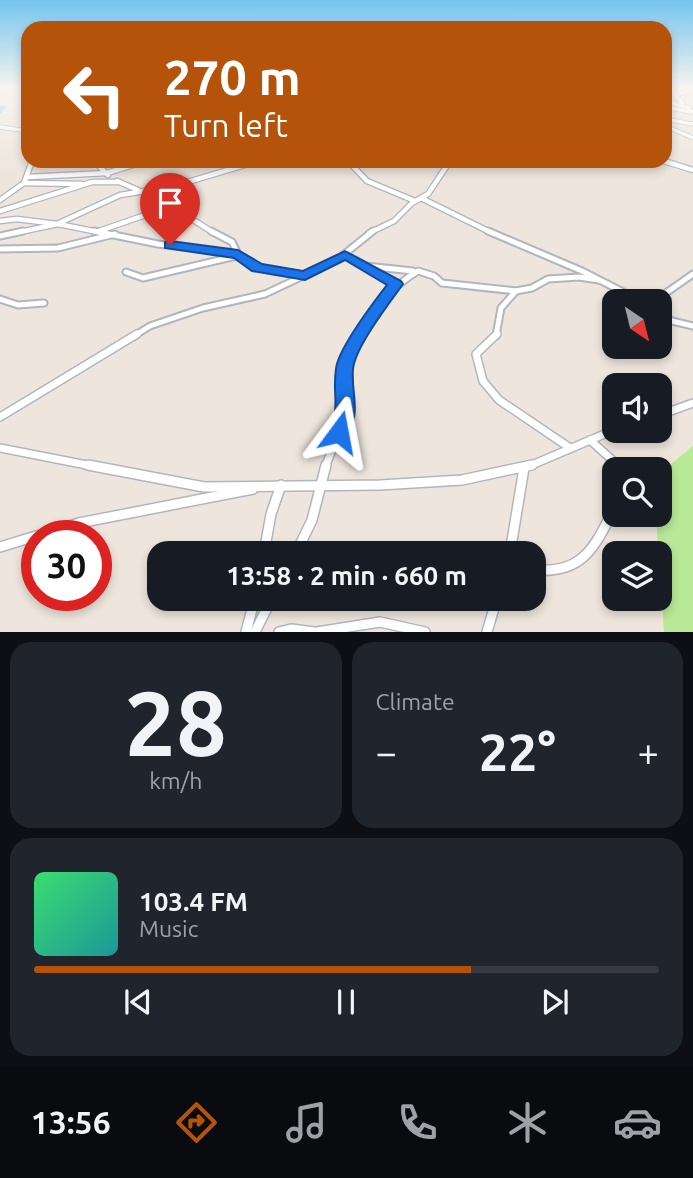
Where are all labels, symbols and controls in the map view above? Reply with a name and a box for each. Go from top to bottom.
icon: left [49,49,140,140]
text: 270 m [164,49,301,104]
text: Turn left [164,107,288,143]
pin [140,173,200,245]
icon: arrive [151,184,189,222]
north arrow [602,289,672,359]
map controls [602,289,672,611]
button: sound [602,373,672,443]
position arrow [302,395,376,469]
button: search [602,457,672,527]
speed limit sign: 30 [21,520,112,611]
button: layers [602,541,672,611]
text: 13:58 · 2 min · 660 m [226,561,467,590]
text: 28 [124,671,227,773]
text: Climate [376,689,455,714]
text: 22° [479,723,556,781]
text: − [376,731,397,773]
text: + [638,731,659,773]
text: km/h [149,768,202,793]
text: 103.4 FM [139,887,248,916]
text: Music [139,916,198,941]
icon: previous [119,983,157,1021]
icon: pause [327,983,365,1021]
icon: next [536,983,574,1021]
icon: directions [172,1098,221,1147]
icon: music [282,1098,331,1147]
icon: phone [393,1098,442,1147]
icon: climate [503,1098,552,1147]
icon: car [613,1098,662,1147]
text: 13:56 [31,1104,111,1140]

